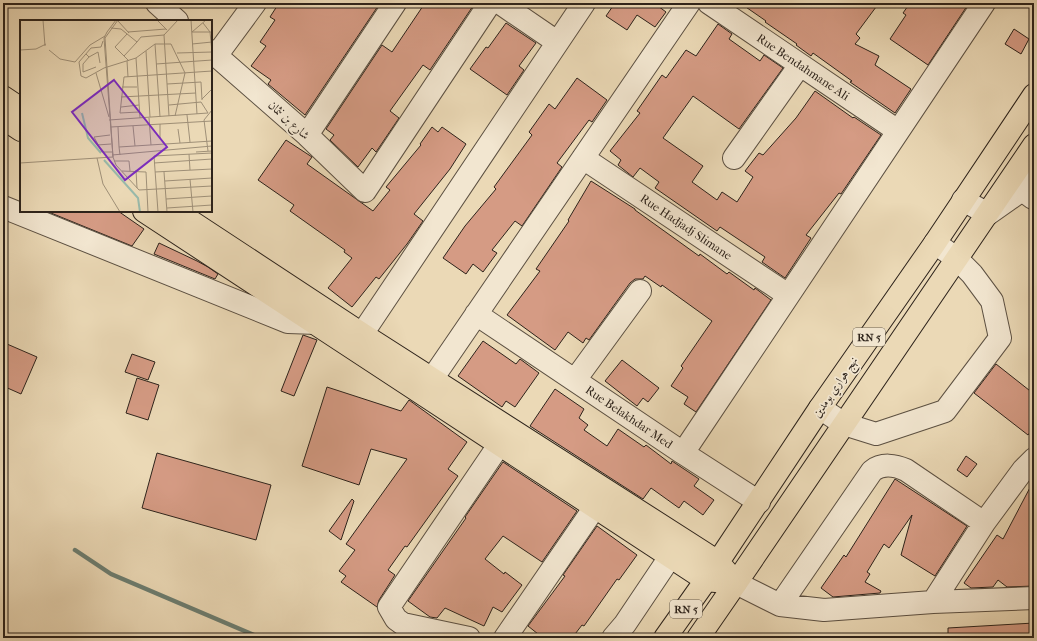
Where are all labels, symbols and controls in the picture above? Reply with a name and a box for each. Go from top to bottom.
inset map [20,20,212,212]
street label: Rue Bendahmane Ali [754,31,852,103]
street label: شارع بن نثمان [263,98,313,145]
street label: Rue Hadjadj Slimane [637,191,735,263]
road number: RN 5 [853,328,885,346]
street label: نهج هواري بومدين [809,354,864,422]
street label: Rue Belakhdar Med [583,383,676,452]
road number: RN 5 [670,600,702,618]

